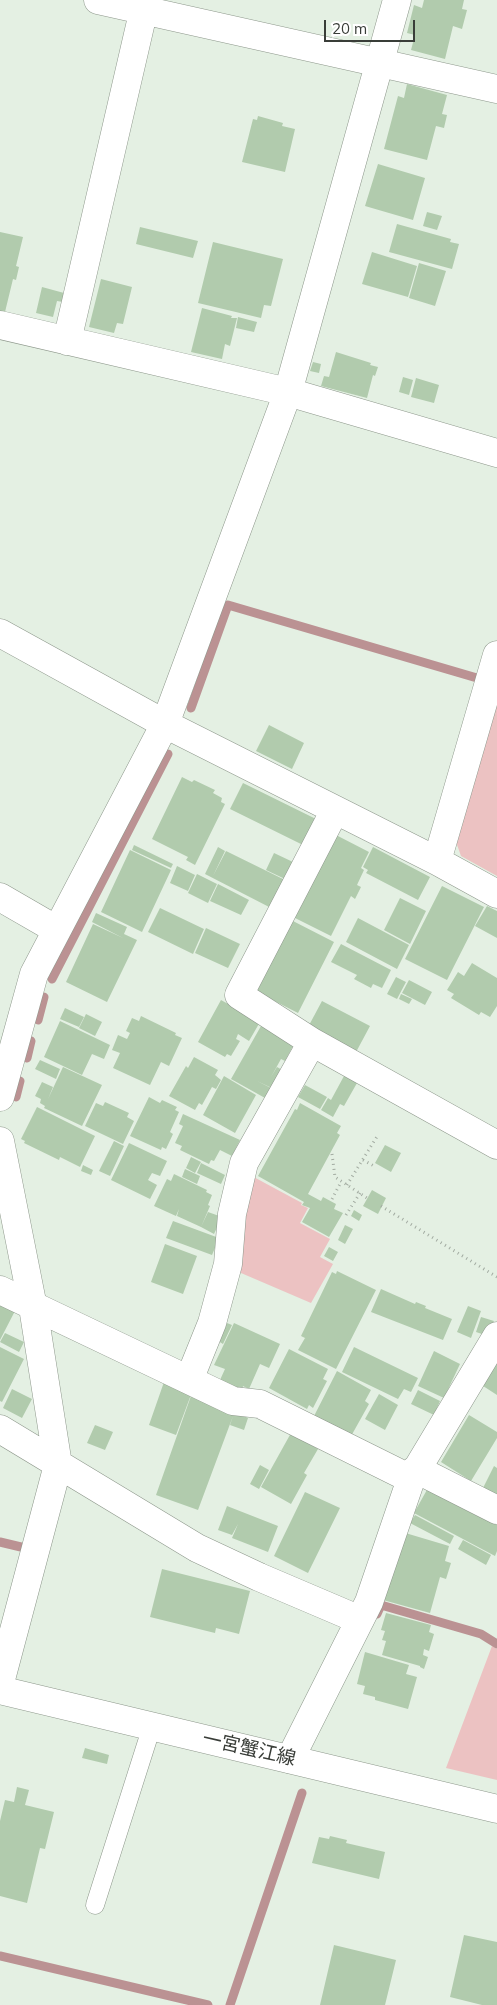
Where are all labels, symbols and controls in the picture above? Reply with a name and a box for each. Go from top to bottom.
scale bar [327,10,418,42]
text: 20 m [332,19,367,38]
street label: 一宮蟹江線 [200,1727,298,1771]

